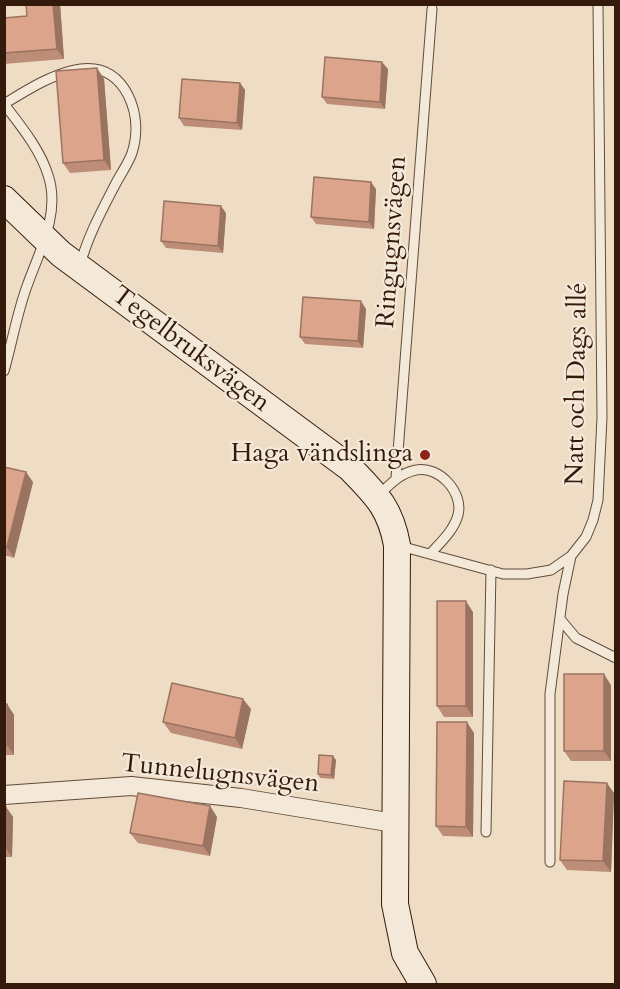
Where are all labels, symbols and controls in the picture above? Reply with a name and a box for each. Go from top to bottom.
street label: Ringugnsvägen [371,155,415,329]
street label: Tegelbruksvägen [105,280,275,420]
street label: Natt och Dags allé [561,282,595,486]
place label: Haga vändslinga [231,439,413,471]
marker: Haga vändslinga [418,448,432,462]
street label: Tunnelugnsvägen [119,749,321,801]

